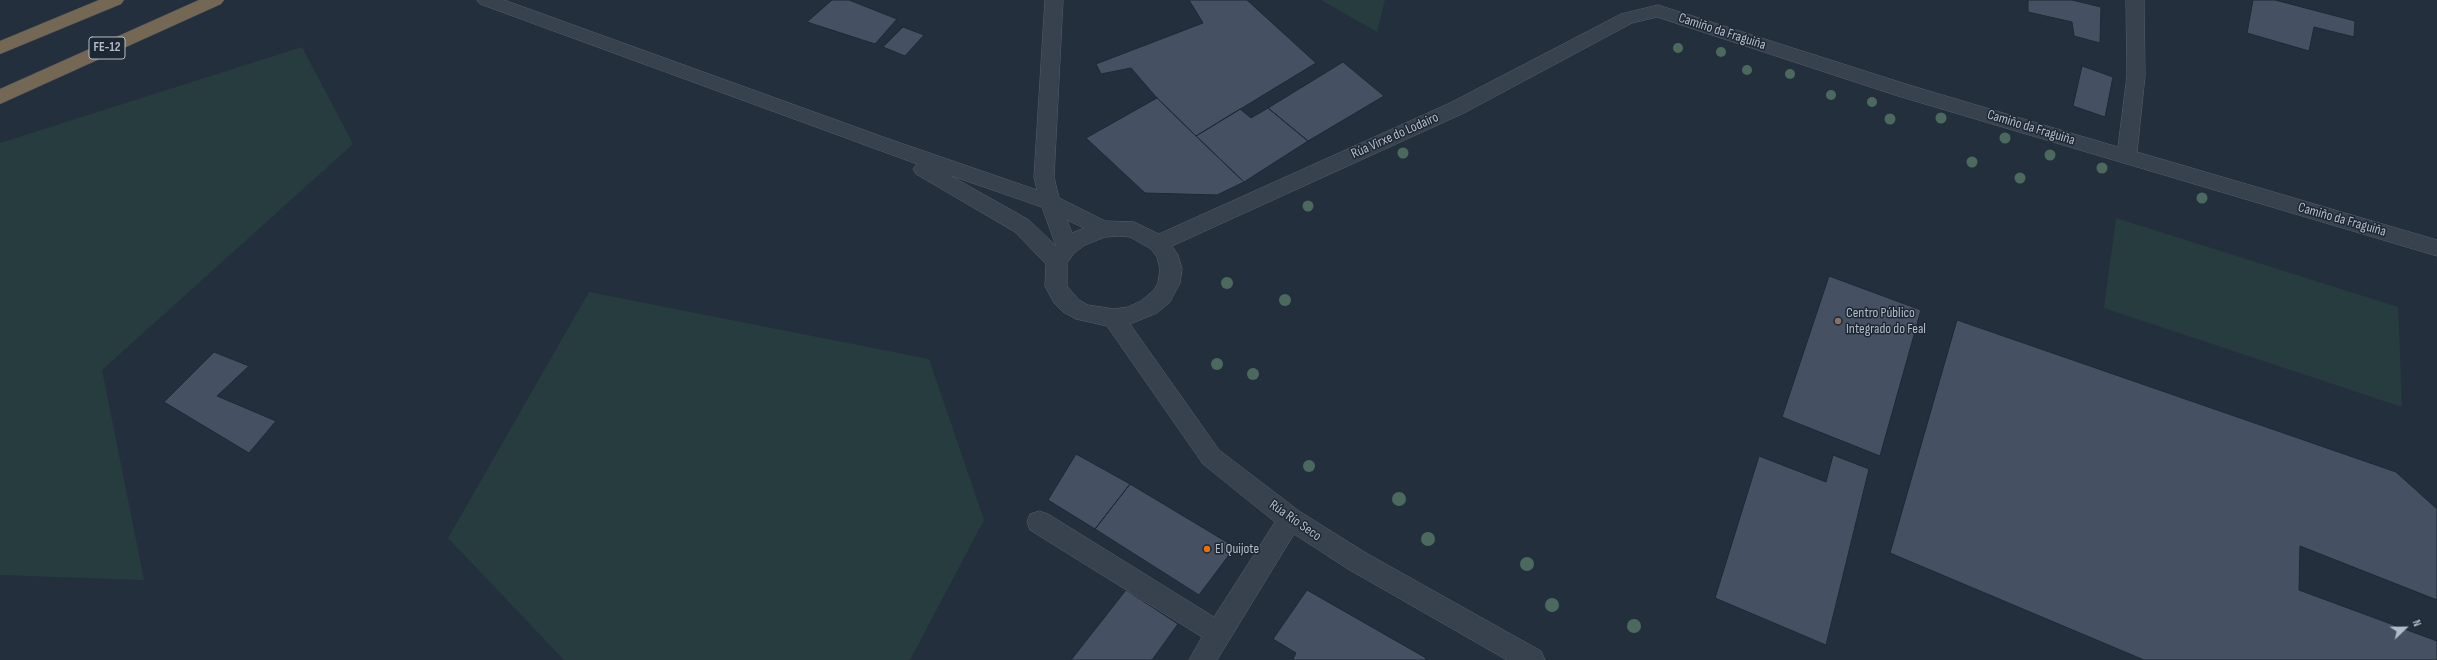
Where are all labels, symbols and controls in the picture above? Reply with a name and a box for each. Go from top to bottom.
street label: Camiño da Fraguiña [1676,10,1768,54]
road number: FE-12 [89,37,125,59]
street label: Camiño da Fraguiña [1985,107,2077,149]
street label: Rúa Virxe do Lodairo [1349,109,1441,163]
street label: Camiño da Fraguiña [2296,199,2388,241]
place label: Centro Público Integrado do Feal [1846,305,1926,338]
marker: Centro Público Integrado do Feal [1833,316,1843,326]
street label: Rúa Río Seco [1266,497,1324,545]
place label: El Quijote [1215,541,1259,557]
marker: El Quijote [1202,544,1212,554]
north arrow [2385,608,2425,648]
text: N [2409,618,2424,628]

